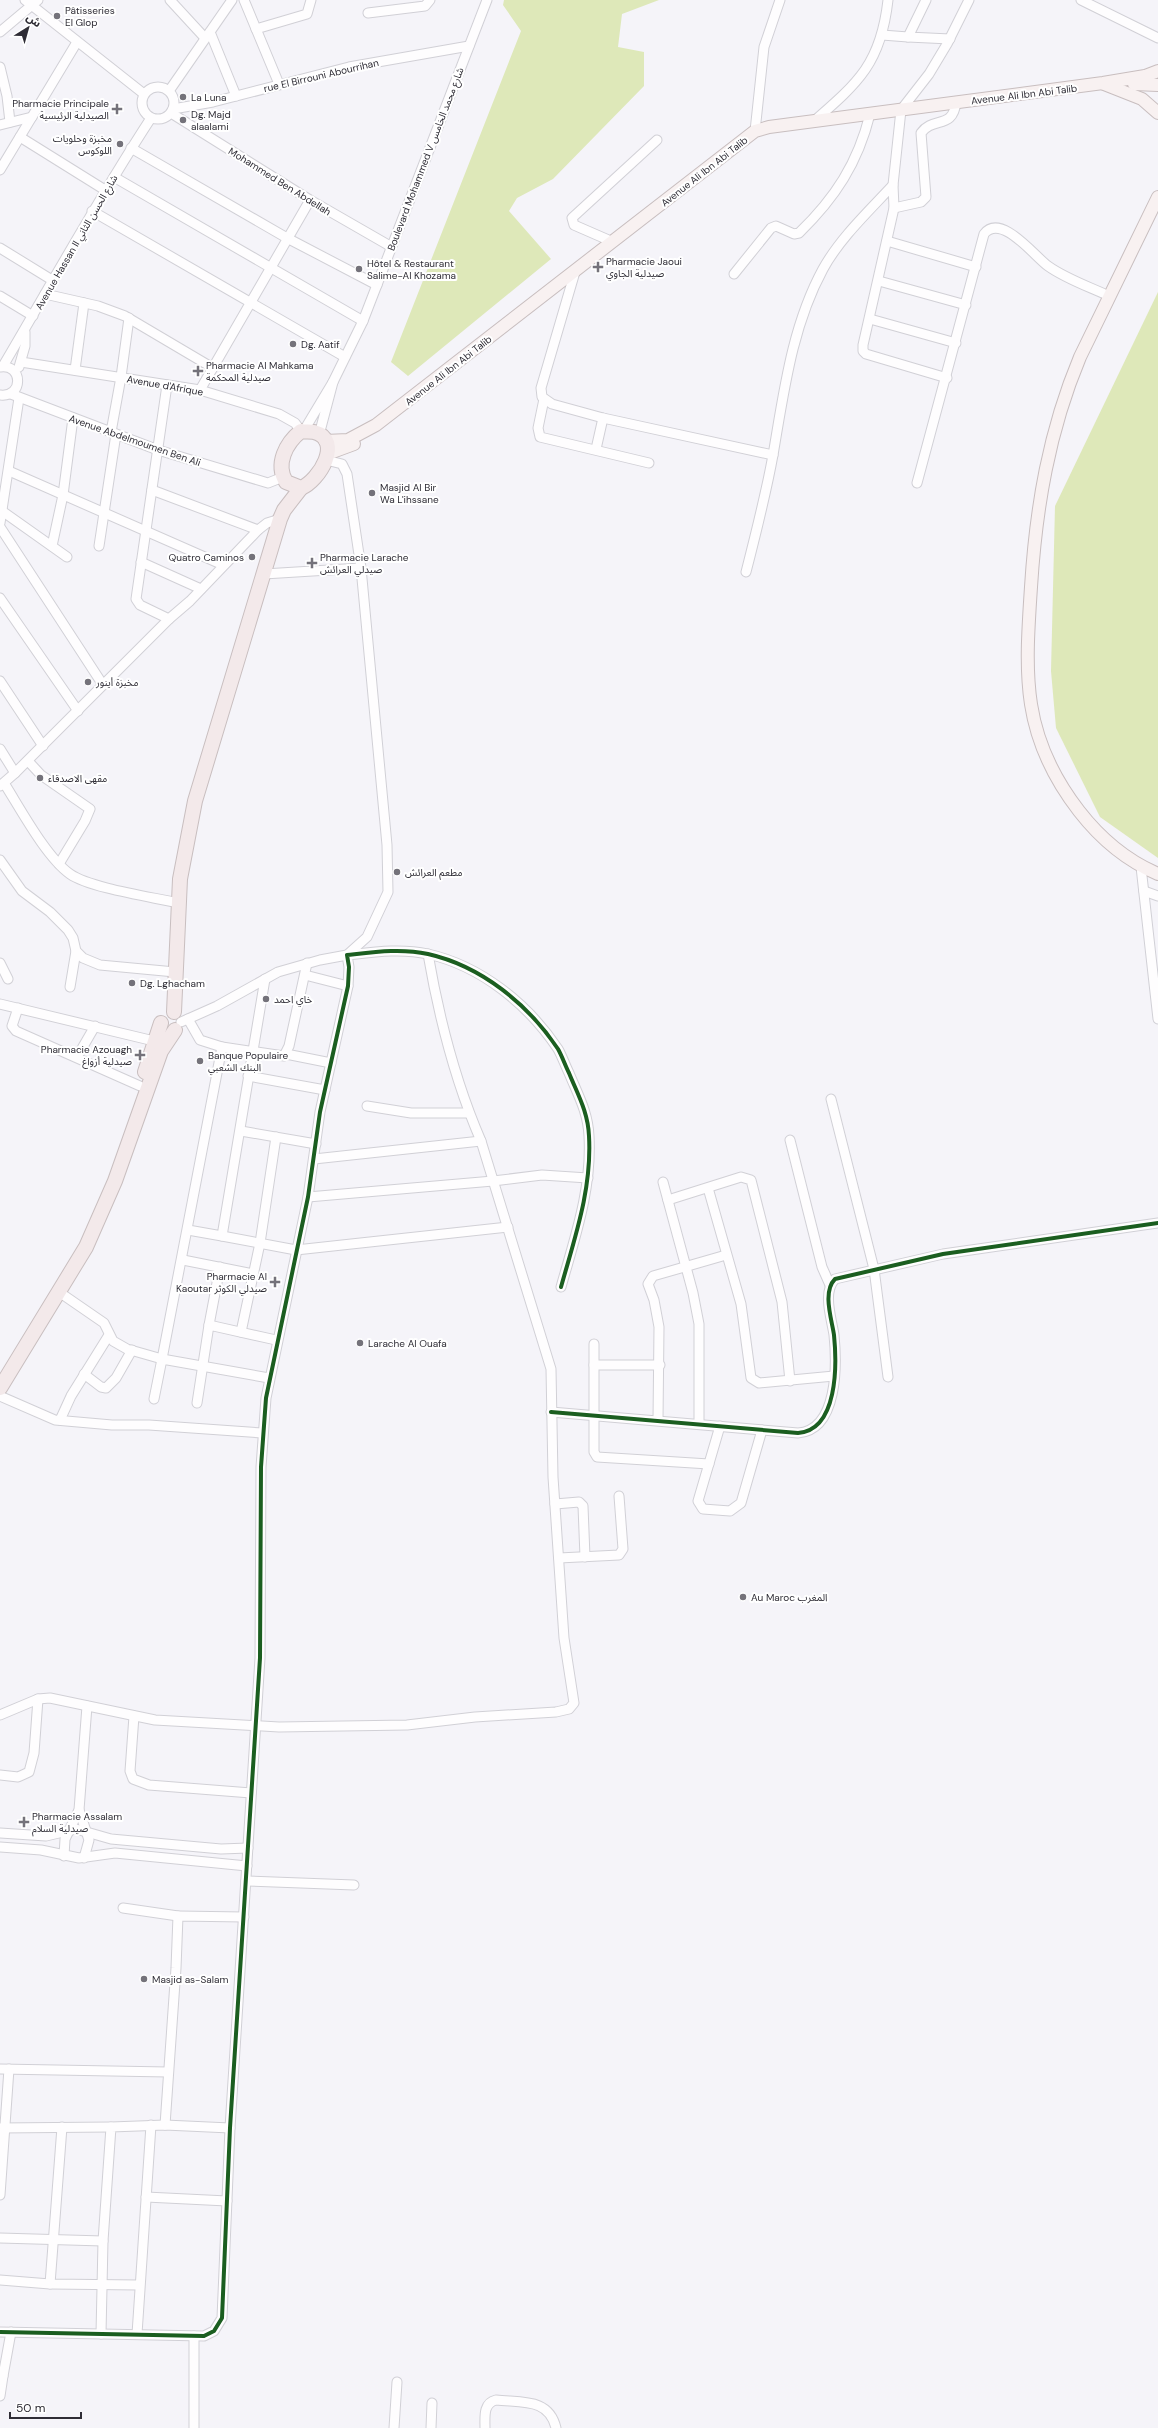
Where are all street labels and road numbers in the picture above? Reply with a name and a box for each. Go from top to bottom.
street label: rue El Birrouni Abourrihan [262,56,380,95]
street label: Boulevard Mohammed V شارع محمد الخامس [384,66,468,253]
street label: Avenue Ali Ibn Abi Talib [970,82,1078,107]
street label: Avenue Ali Ibn Abi Talib [658,133,750,209]
street label: Mohammed Ben Abdellah [226,144,334,218]
street label: Avenue Hassan II شارع الحسن الثاني [32,172,122,313]
street label: Avenue Ali Ibn Abi Talib [402,332,494,408]
street label: Avenue d'Afrique [126,372,205,399]
street label: Avenue Abdelmoumen Ben Ali [67,412,203,469]

